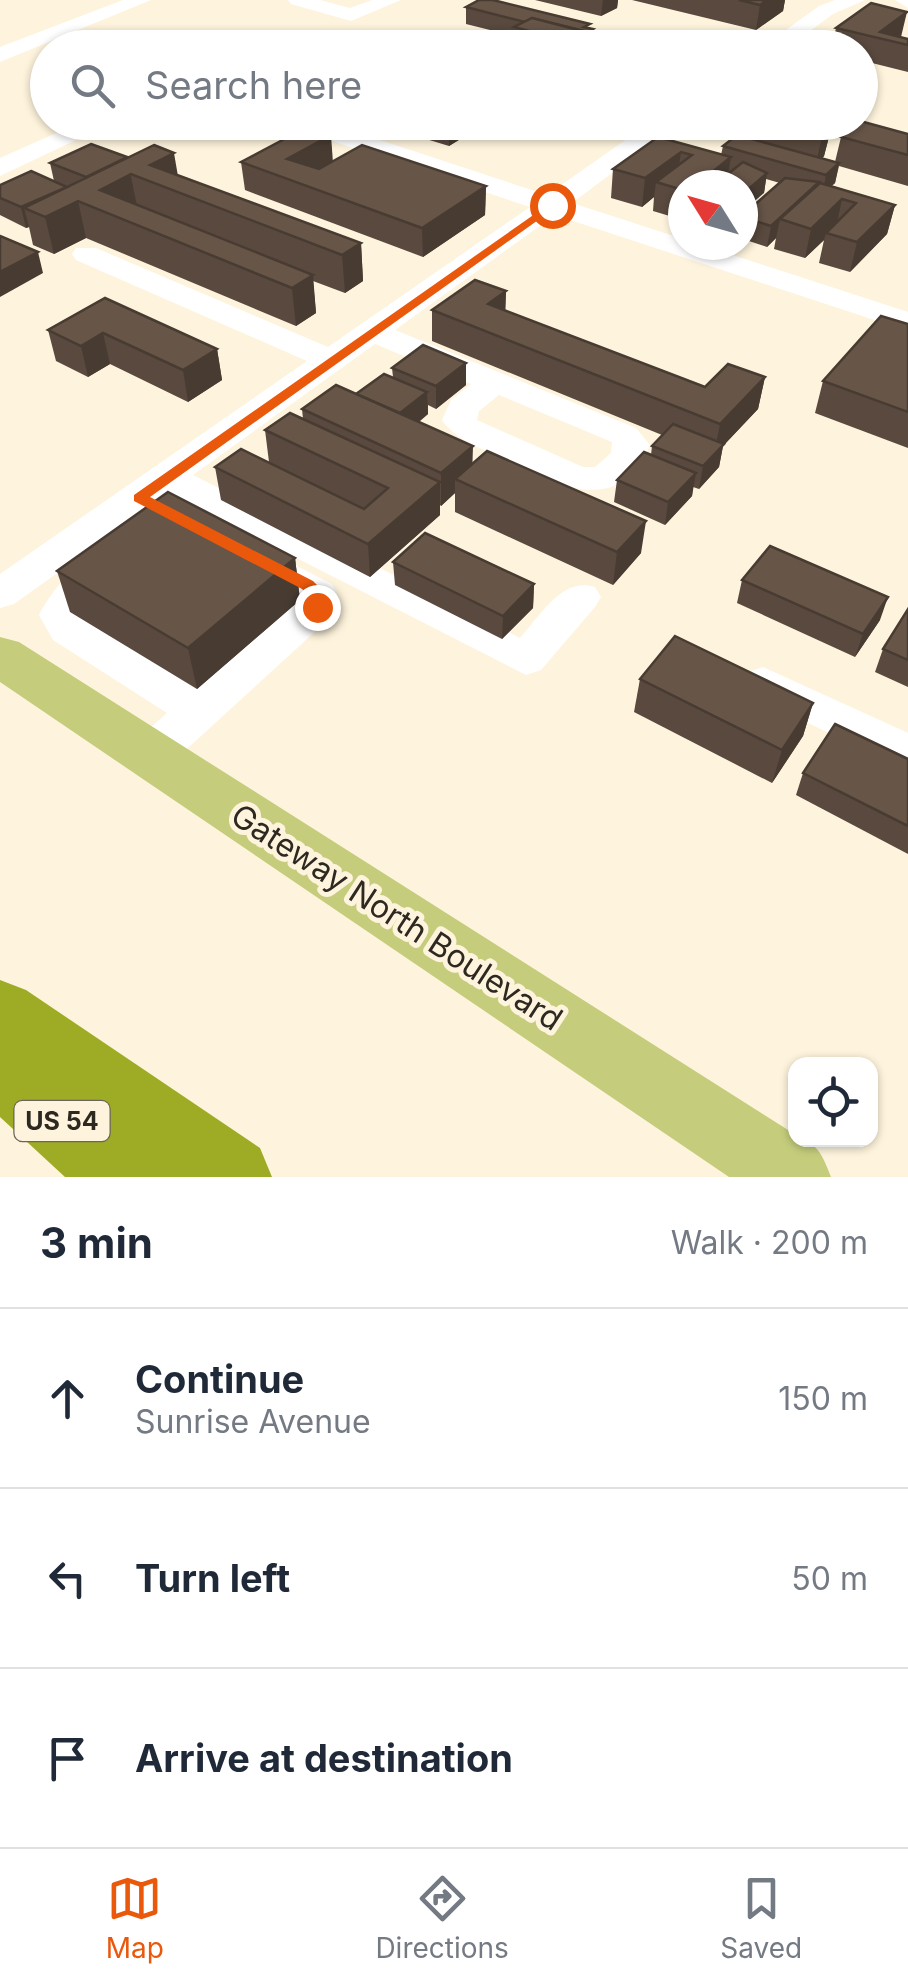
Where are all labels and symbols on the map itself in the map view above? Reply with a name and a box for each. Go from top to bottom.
north arrow [668,170,758,260]
route start [530,183,576,229]
route end [295,585,341,631]
street label: Gateway North Boulevard [224,795,570,1039]
road number: US 54 [15,1101,110,1141]

